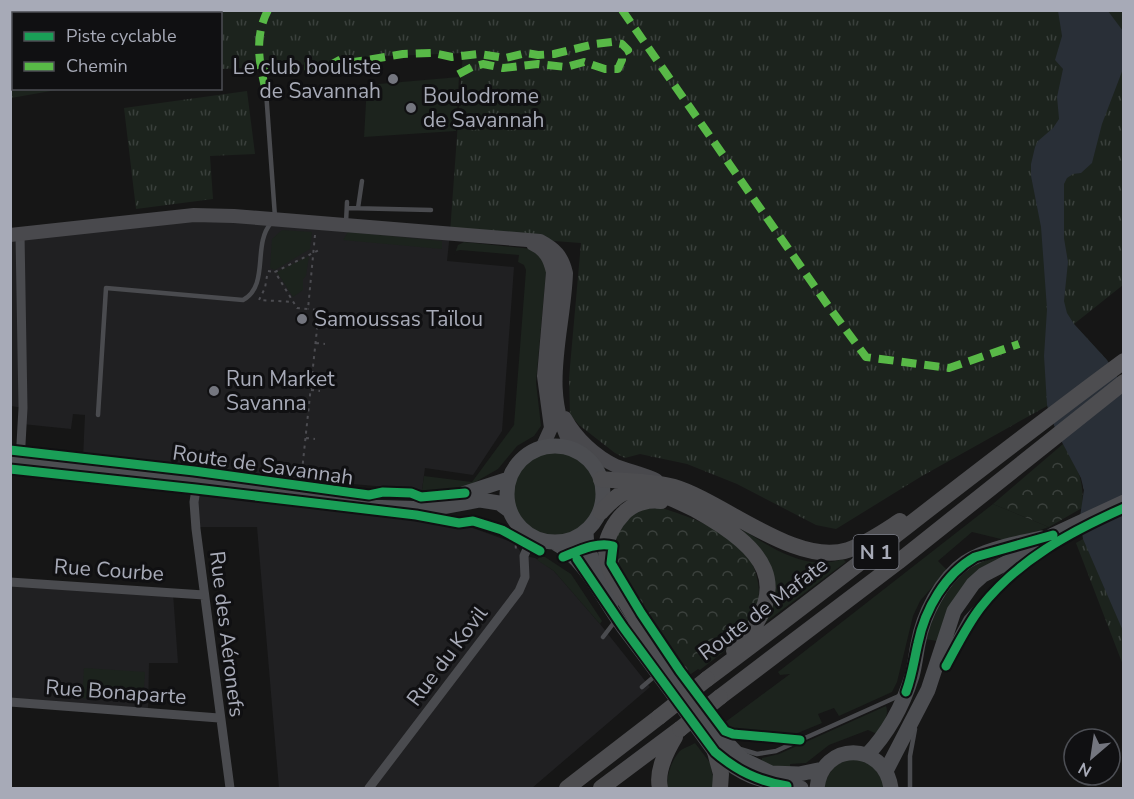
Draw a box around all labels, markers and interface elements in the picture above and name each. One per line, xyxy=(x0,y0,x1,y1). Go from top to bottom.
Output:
legend xyxy=(12,12,222,90)
text: Piste cyclable xyxy=(66,24,177,48)
place label: Le club bouliste de Savannah xyxy=(233,53,381,105)
text: Chemin xyxy=(66,54,128,78)
marker: Le club bouliste de Savannah xyxy=(386,72,400,86)
place label: Boulodrome de Savannah xyxy=(423,82,544,134)
marker: Boulodrome de Savannah xyxy=(404,101,418,115)
place label: Samoussas Taïlou xyxy=(314,305,483,333)
marker: Samoussas Taïlou xyxy=(295,312,309,326)
place label: Run Market Savanna xyxy=(226,365,335,417)
marker: Run Market Savanna xyxy=(207,384,221,398)
street label: Route de Savannah xyxy=(171,438,355,492)
road number: N 1 xyxy=(854,535,898,569)
street label: Rue des Aéronefs xyxy=(203,550,251,718)
street label: Route de Mafate xyxy=(693,551,833,667)
street label: Rue Courbe xyxy=(53,552,165,588)
street label: Rue du Kovil xyxy=(400,600,494,712)
street label: Rue Bonaparte xyxy=(45,673,187,711)
north arrow xyxy=(1062,727,1122,787)
text: N xyxy=(1075,757,1096,782)

